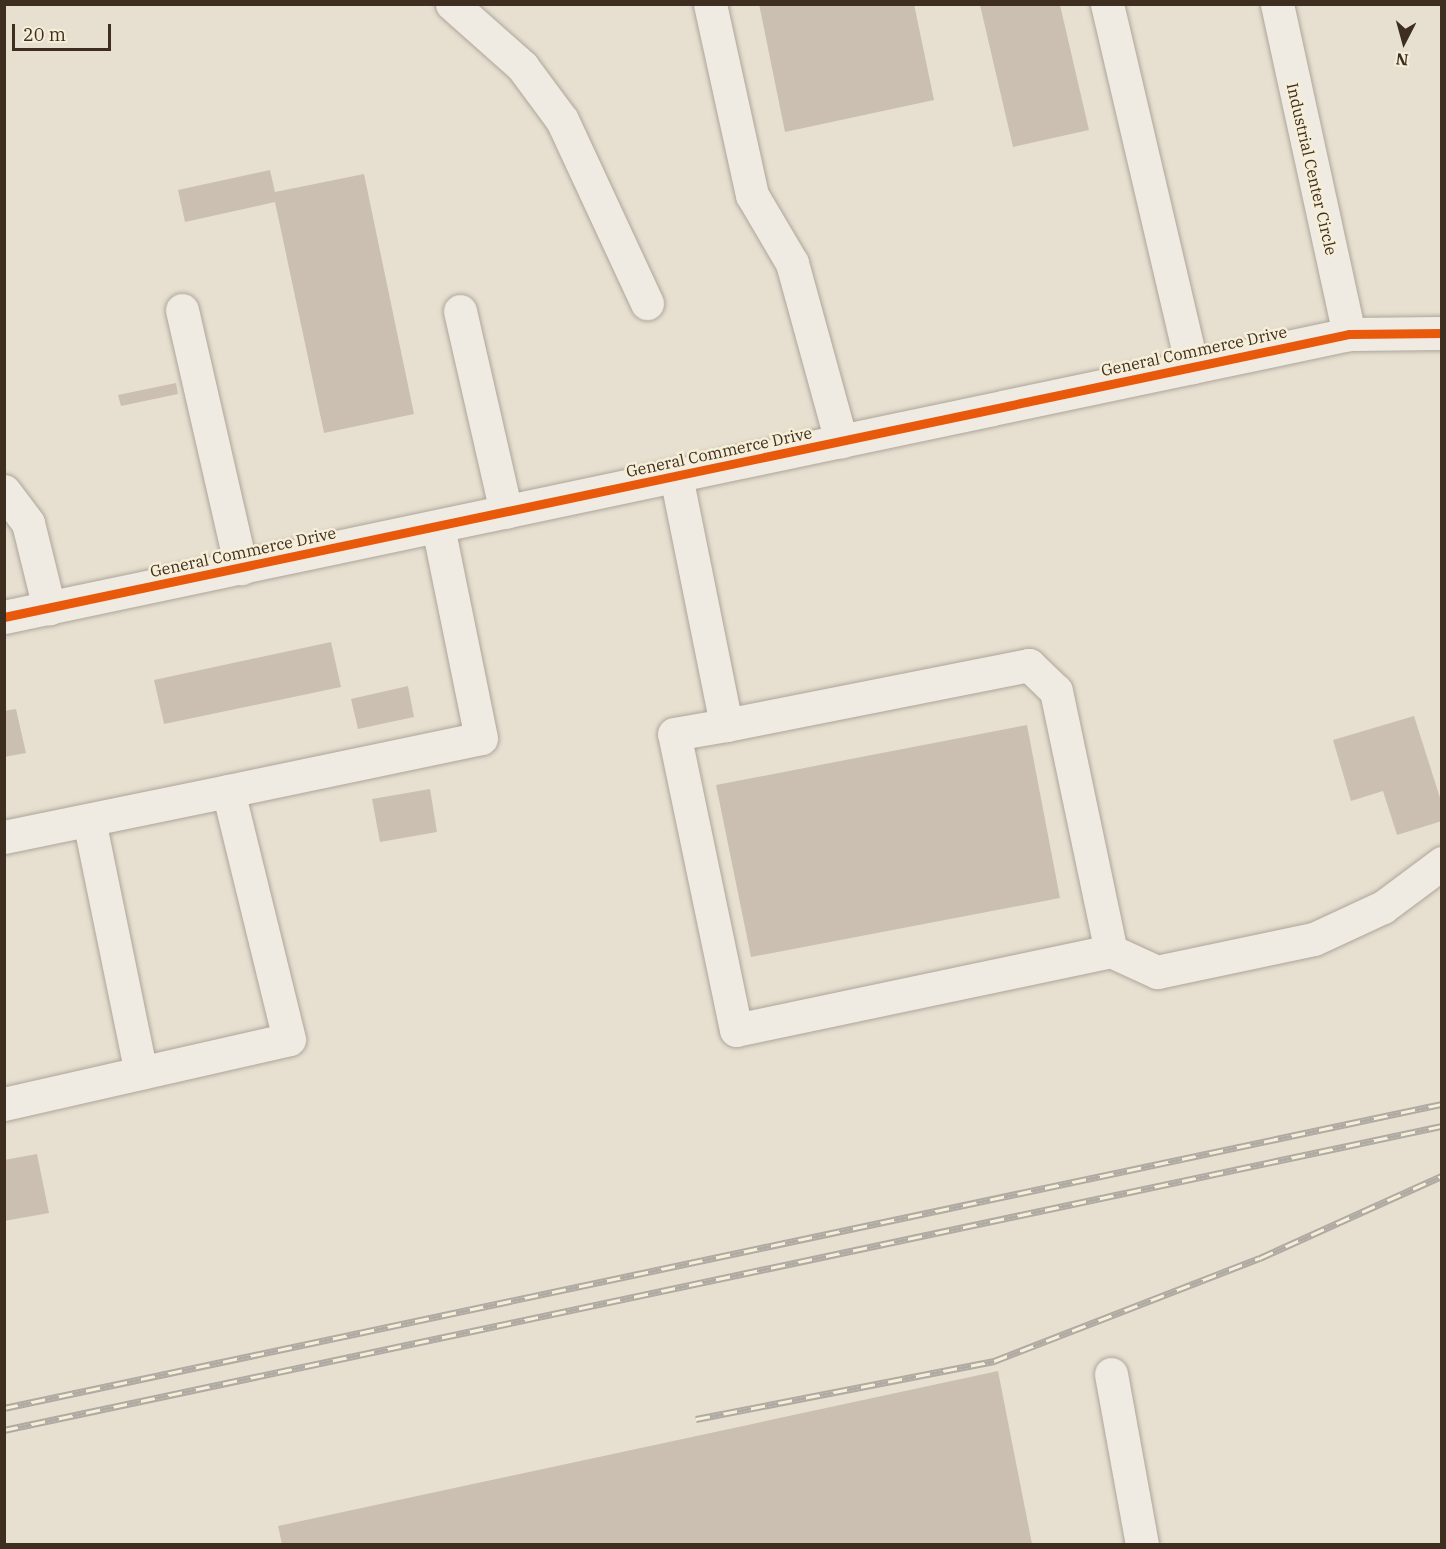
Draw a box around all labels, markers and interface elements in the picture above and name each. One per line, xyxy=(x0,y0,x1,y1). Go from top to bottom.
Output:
scale bar xyxy=(15,12,114,50)
north arrow xyxy=(1374,12,1434,72)
text: 20 m xyxy=(23,23,66,46)
text: N xyxy=(1395,49,1409,71)
street label: Industrial Center Circle xyxy=(1283,81,1341,257)
street label: General Commerce Drive xyxy=(1099,322,1289,380)
street label: General Commerce Drive xyxy=(624,423,814,481)
street label: General Commerce Drive xyxy=(148,523,338,581)

